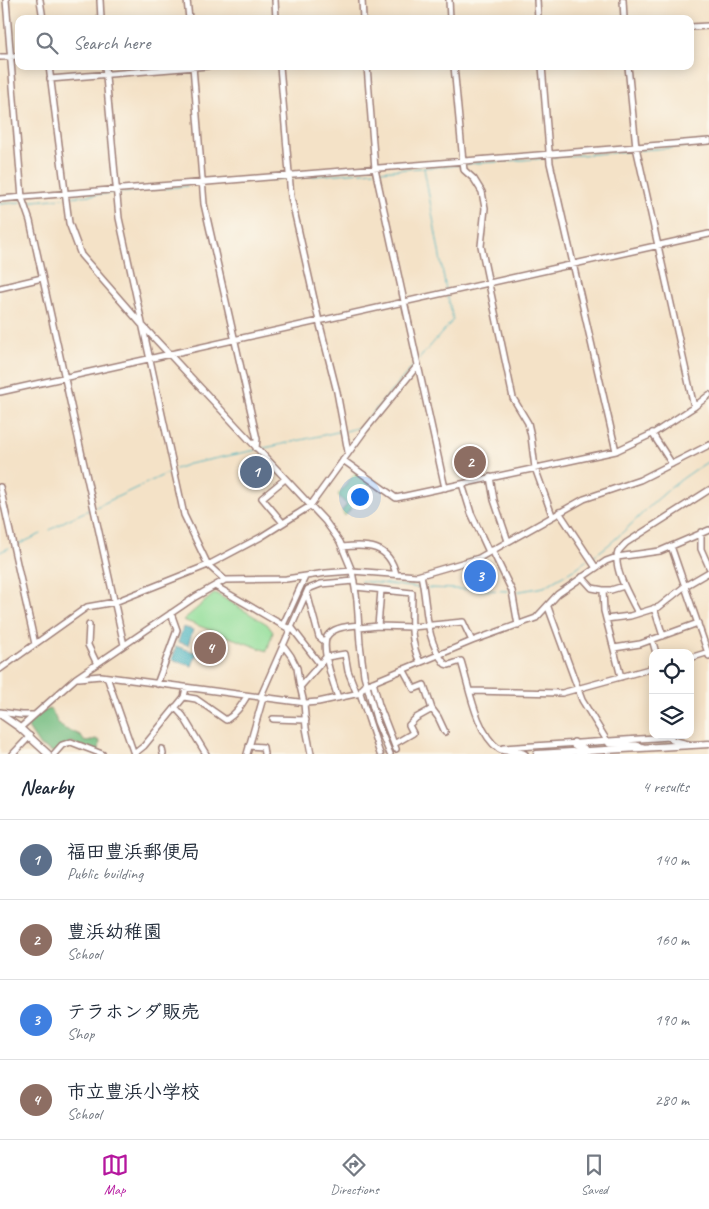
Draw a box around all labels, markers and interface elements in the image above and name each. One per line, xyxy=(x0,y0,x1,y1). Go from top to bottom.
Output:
search box xyxy=(15,15,694,70)
icon: search xyxy=(33,29,61,57)
text: Search here xyxy=(73,31,150,55)
pin: 2 xyxy=(454,443,486,481)
pin: 1 xyxy=(240,453,272,491)
your location xyxy=(347,484,373,510)
pin: 3 xyxy=(464,557,496,595)
pin: 4 xyxy=(194,629,226,667)
map controls xyxy=(649,649,694,739)
button: locate xyxy=(649,649,694,694)
button: layers xyxy=(649,694,694,739)
text: Nearby xyxy=(20,774,73,800)
text: 4 results xyxy=(642,777,689,797)
text: 福田豊浜郵便局 xyxy=(67,840,200,864)
text: 1 xyxy=(32,850,40,870)
text: 140 m xyxy=(655,850,689,870)
text: Public building xyxy=(67,864,143,884)
text: 豊浜幼稚園 xyxy=(67,920,162,944)
text: 2 xyxy=(32,930,40,950)
text: 160 m xyxy=(655,930,689,950)
text: School xyxy=(67,944,101,964)
text: テラホンダ販売 xyxy=(67,1000,200,1024)
text: 3 xyxy=(32,1010,40,1030)
text: 190 m xyxy=(655,1010,689,1030)
text: Shop xyxy=(67,1024,94,1044)
text: 市立豊浜小学校 xyxy=(67,1080,200,1104)
text: 4 xyxy=(32,1090,40,1110)
text: 280 m xyxy=(655,1090,689,1110)
text: School xyxy=(67,1104,101,1124)
tab: Map xyxy=(101,1151,129,1198)
tab: Directions xyxy=(330,1151,379,1198)
tab: Saved xyxy=(580,1151,608,1198)

